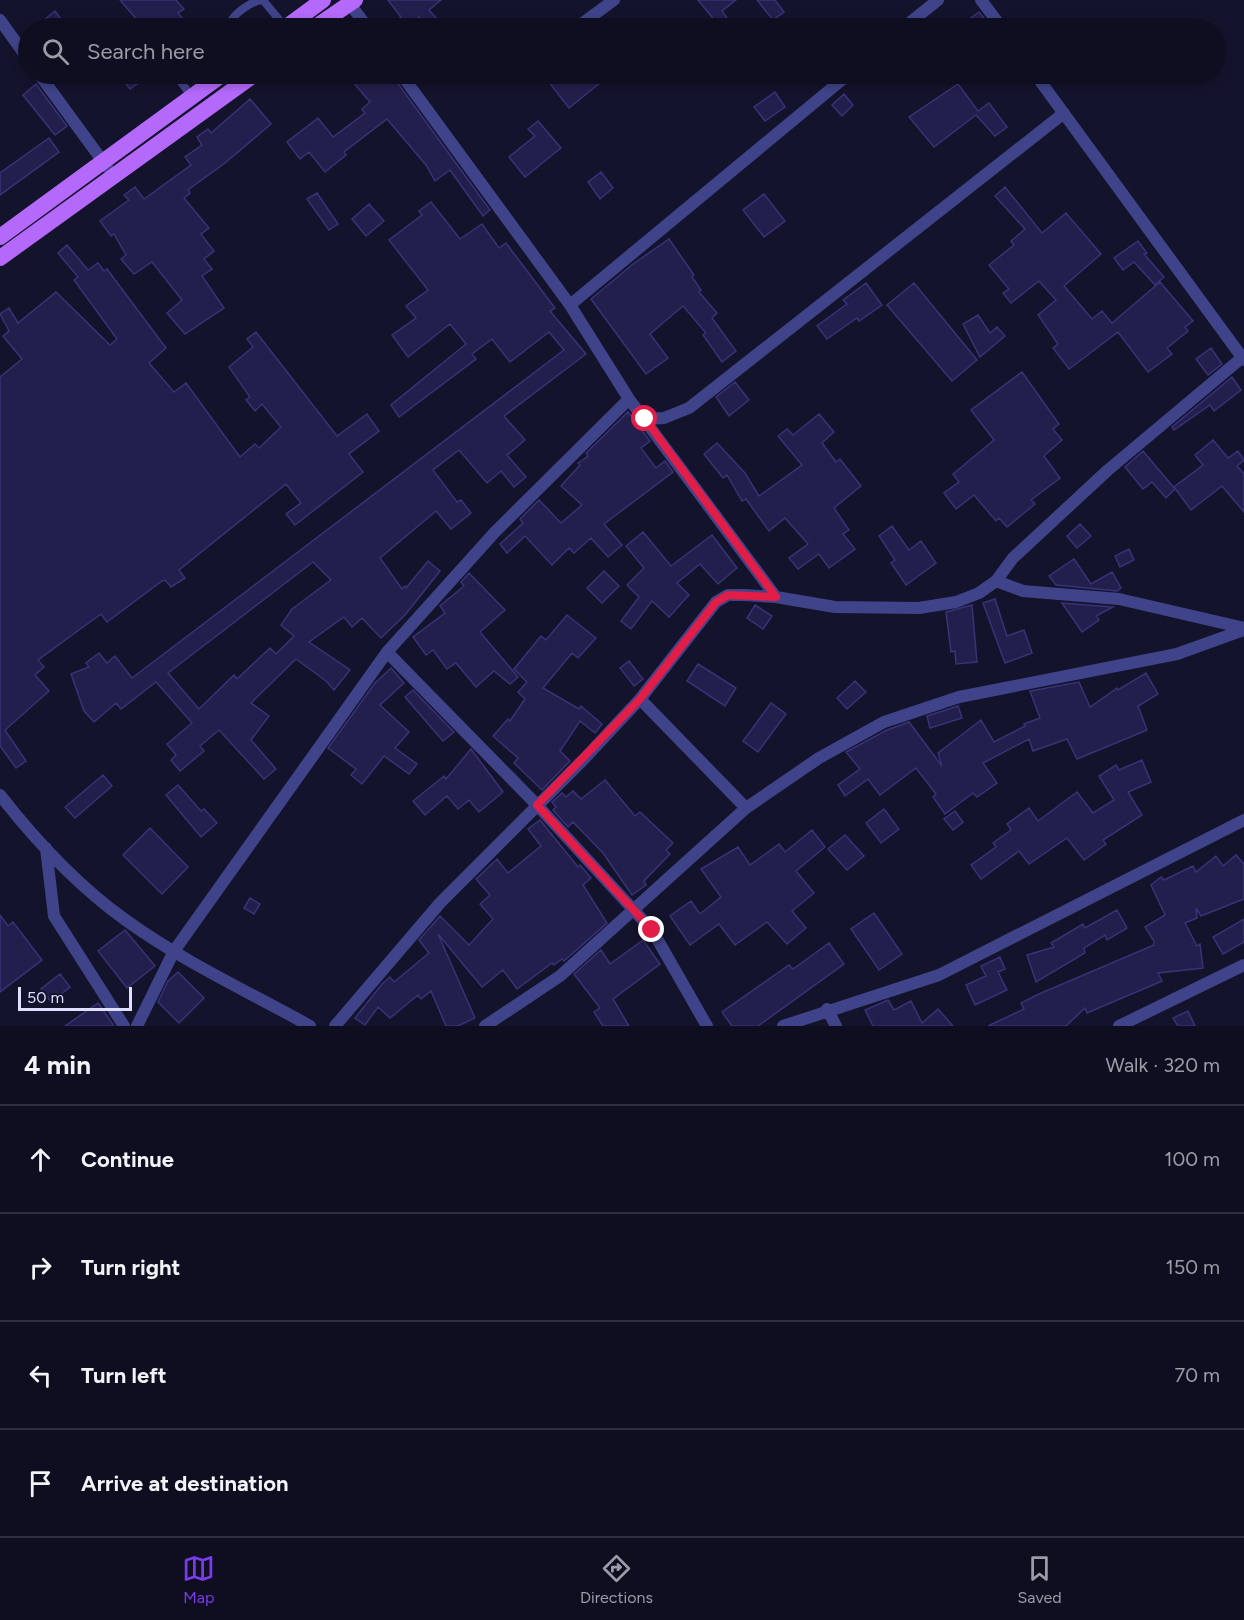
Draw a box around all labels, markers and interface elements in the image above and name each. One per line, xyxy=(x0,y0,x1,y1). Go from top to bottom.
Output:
search box xyxy=(18,18,1226,84)
icon: search xyxy=(39,35,72,68)
text: Search here xyxy=(87,38,205,65)
route start xyxy=(631,405,657,431)
route end xyxy=(638,916,664,942)
scale bar xyxy=(18,984,132,1012)
text: 50 m xyxy=(27,988,64,1007)
text: 4 min xyxy=(24,1049,91,1081)
text: Walk · 320 m xyxy=(1106,1053,1220,1077)
icon: ahead xyxy=(24,1143,57,1176)
text: Continue xyxy=(81,1146,174,1173)
text: 100 m xyxy=(1164,1147,1220,1171)
icon: right xyxy=(24,1251,57,1284)
text: Turn right xyxy=(81,1254,180,1281)
text: 150 m xyxy=(1165,1255,1220,1279)
icon: left xyxy=(24,1359,57,1392)
text: Turn left xyxy=(81,1362,167,1389)
text: 70 m xyxy=(1174,1363,1220,1387)
icon: arrive xyxy=(24,1467,57,1500)
text: Arrive at destination xyxy=(81,1470,289,1497)
tab: Map xyxy=(182,1552,215,1607)
tab: Directions xyxy=(580,1552,653,1607)
tab: Saved xyxy=(1018,1552,1062,1607)

